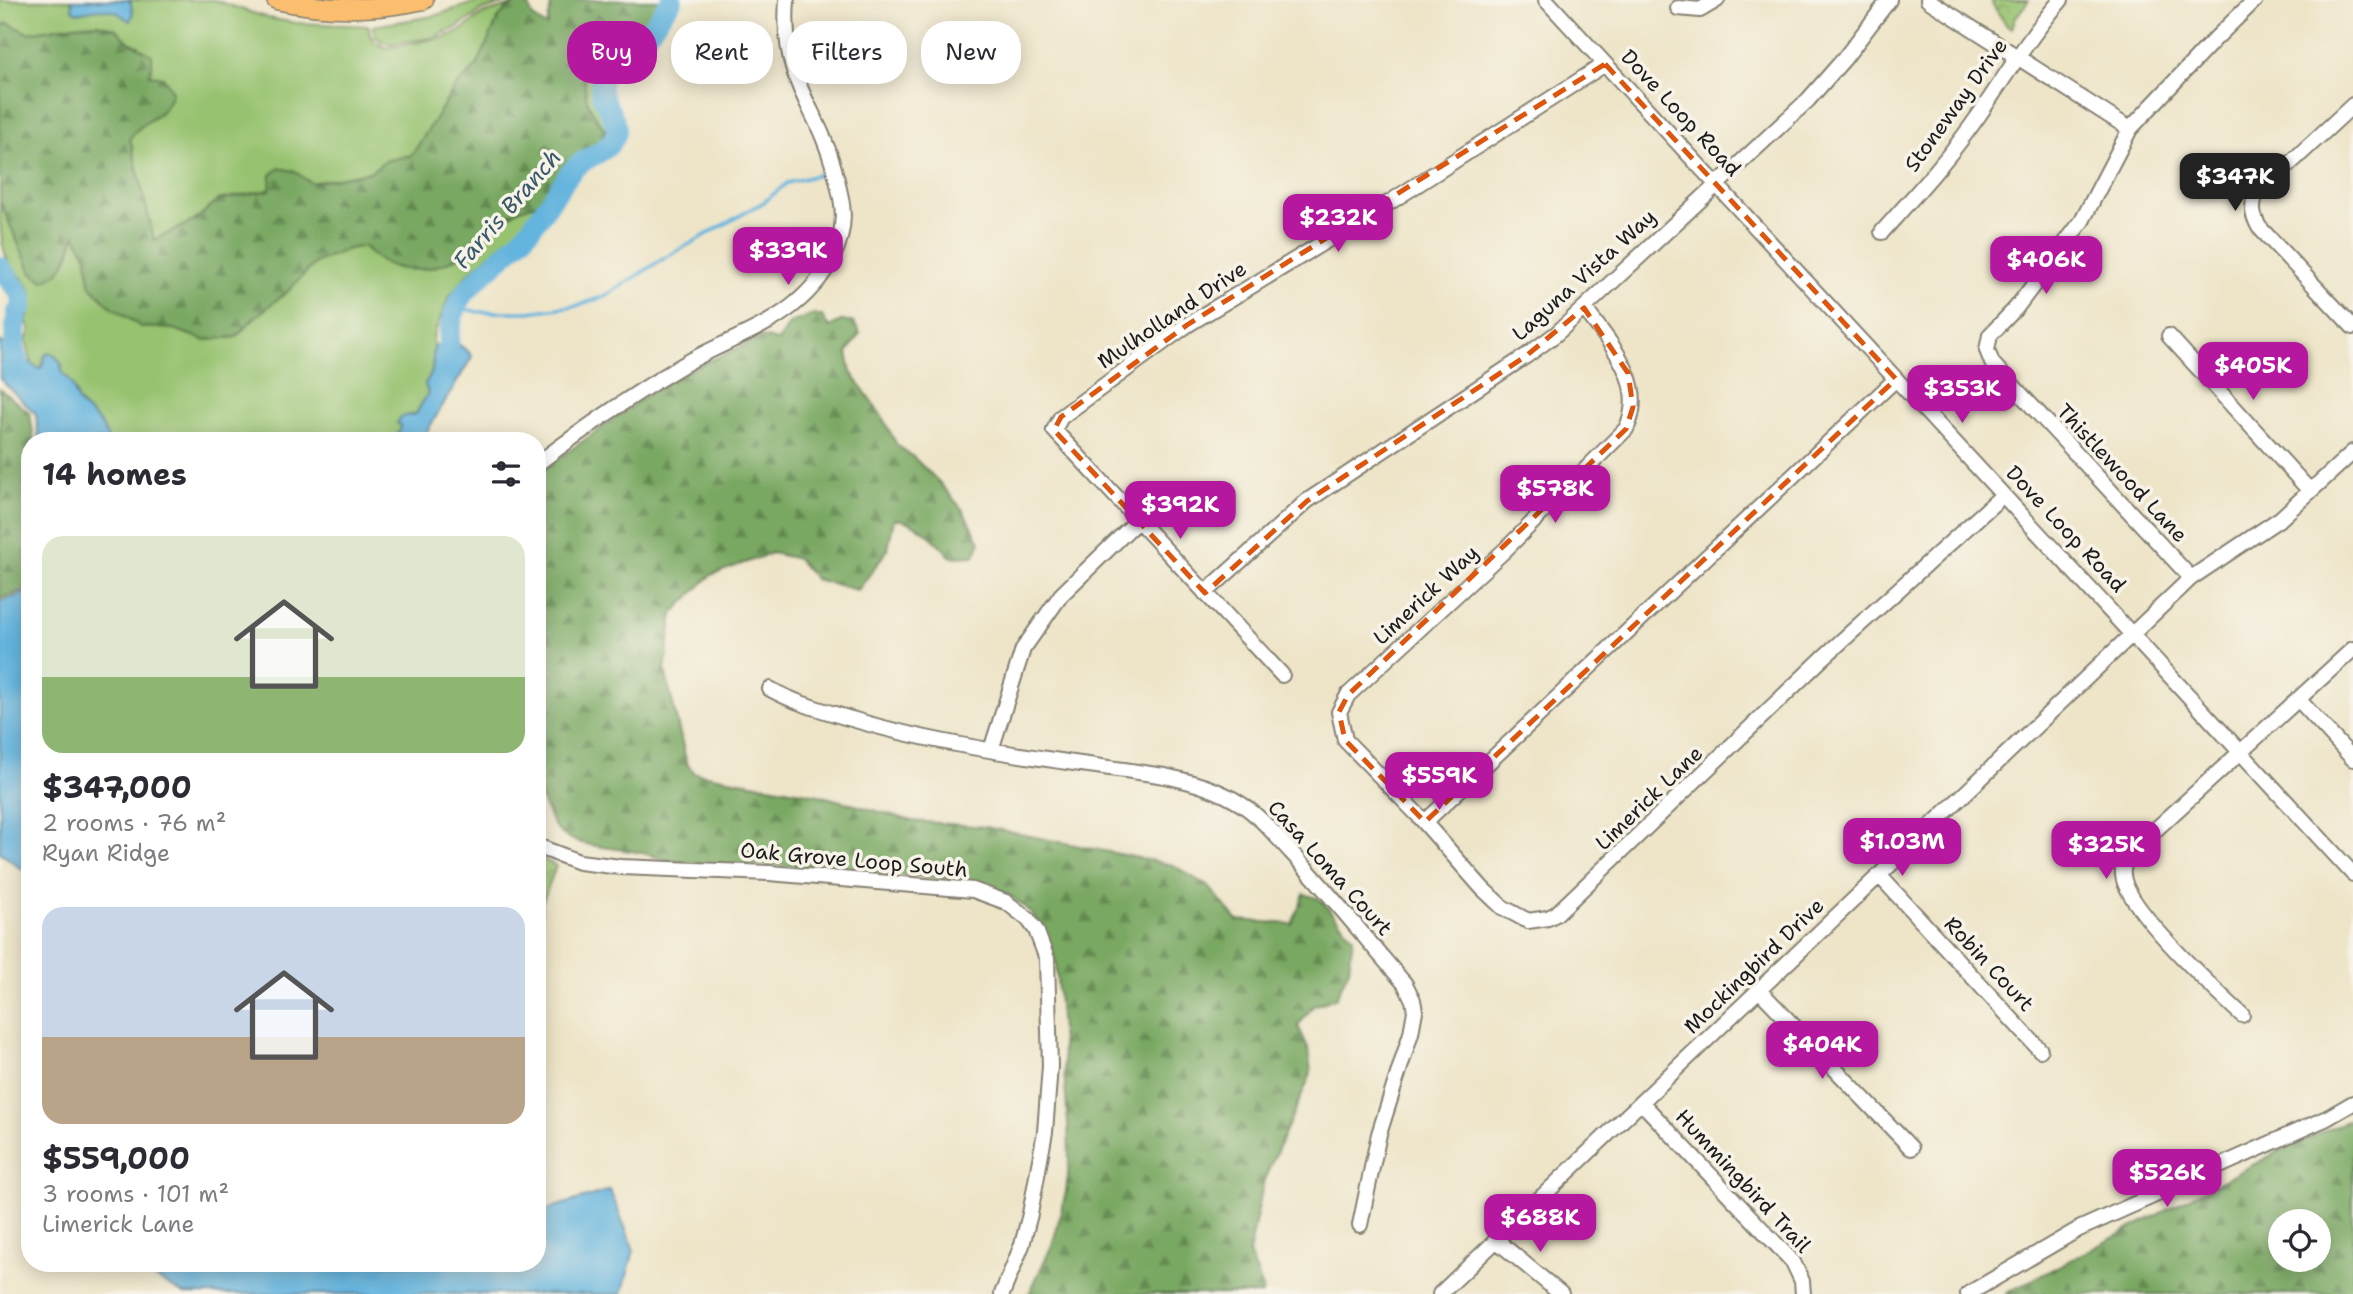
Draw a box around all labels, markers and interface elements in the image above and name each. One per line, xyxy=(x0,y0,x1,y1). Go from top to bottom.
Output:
chip: Buy xyxy=(567,21,657,84)
chip: Rent xyxy=(671,21,773,84)
chip: Filters xyxy=(787,21,907,84)
chip: New xyxy=(921,21,1021,84)
street label: Stoneway Drive xyxy=(1898,33,2014,177)
street label: Dove Loop Road xyxy=(1615,43,1747,183)
water label: Farris Branch xyxy=(447,143,567,275)
pin: $347K xyxy=(2186,154,2284,213)
text: $347K xyxy=(2196,161,2274,191)
pin: $232K xyxy=(1289,194,1387,254)
text: $232K xyxy=(1299,202,1377,232)
street label: Laguna Vista Way xyxy=(1506,203,1662,347)
pin: $339K xyxy=(739,228,837,287)
text: $339K xyxy=(749,235,827,265)
pin: $406K xyxy=(1997,236,2095,296)
text: $406K xyxy=(2006,244,2086,274)
street label: Mulholland Drive xyxy=(1092,255,1252,375)
pin: $405K xyxy=(2204,342,2302,402)
text: $405K xyxy=(2214,350,2292,380)
pin: $353K xyxy=(1913,366,2011,425)
text: $353K xyxy=(1923,373,2001,403)
street label: Thistlewood Lane xyxy=(2050,398,2194,548)
text: 14 homes xyxy=(42,454,187,495)
icon: filters xyxy=(487,455,525,493)
street label: Dove Loop Road xyxy=(2000,459,2132,599)
pin: $578K xyxy=(1506,466,1604,525)
text: $578K xyxy=(1516,473,1594,503)
pin: $392K xyxy=(1131,482,1229,541)
text: $392K xyxy=(1141,489,1219,519)
street label: Limerick Way xyxy=(1367,539,1485,651)
icon: home xyxy=(221,581,347,707)
street label: Limerick Lane xyxy=(1589,740,1709,856)
pin: $559K xyxy=(1390,752,1488,812)
text: $559K xyxy=(1401,760,1477,790)
text: $347,000 xyxy=(42,767,192,808)
street label: Casa Loma Court xyxy=(1262,794,1398,942)
text: 2 rooms · 76 m² xyxy=(42,808,226,838)
pin: $1.03M xyxy=(1845,818,1959,878)
pin: $325K xyxy=(2057,822,2155,881)
text: $1.03M xyxy=(1859,826,1945,856)
text: $325K xyxy=(2068,829,2145,859)
street label: Oak Grove Loop South xyxy=(739,836,969,884)
text: Ryan Ridge xyxy=(42,838,170,868)
street label: Mockingbird Drive xyxy=(1678,892,1830,1040)
street label: Robin Court xyxy=(1938,911,2040,1017)
icon: home xyxy=(221,952,347,1078)
pin: $404K xyxy=(1773,1021,1871,1081)
text: $404K xyxy=(1782,1029,1862,1059)
street label: Hummingbird Trail xyxy=(1669,1103,1817,1259)
text: $559,000 xyxy=(42,1138,190,1179)
pin: $526K xyxy=(2118,1150,2216,1209)
text: $526K xyxy=(2128,1157,2206,1187)
text: 3 rooms · 101 m² xyxy=(42,1179,229,1209)
pin: $688K xyxy=(1491,1194,1589,1254)
text: $688K xyxy=(1500,1202,1580,1232)
text: Limerick Lane xyxy=(42,1209,195,1239)
map controls xyxy=(2268,1209,2331,1272)
button: locate xyxy=(2268,1209,2331,1272)

